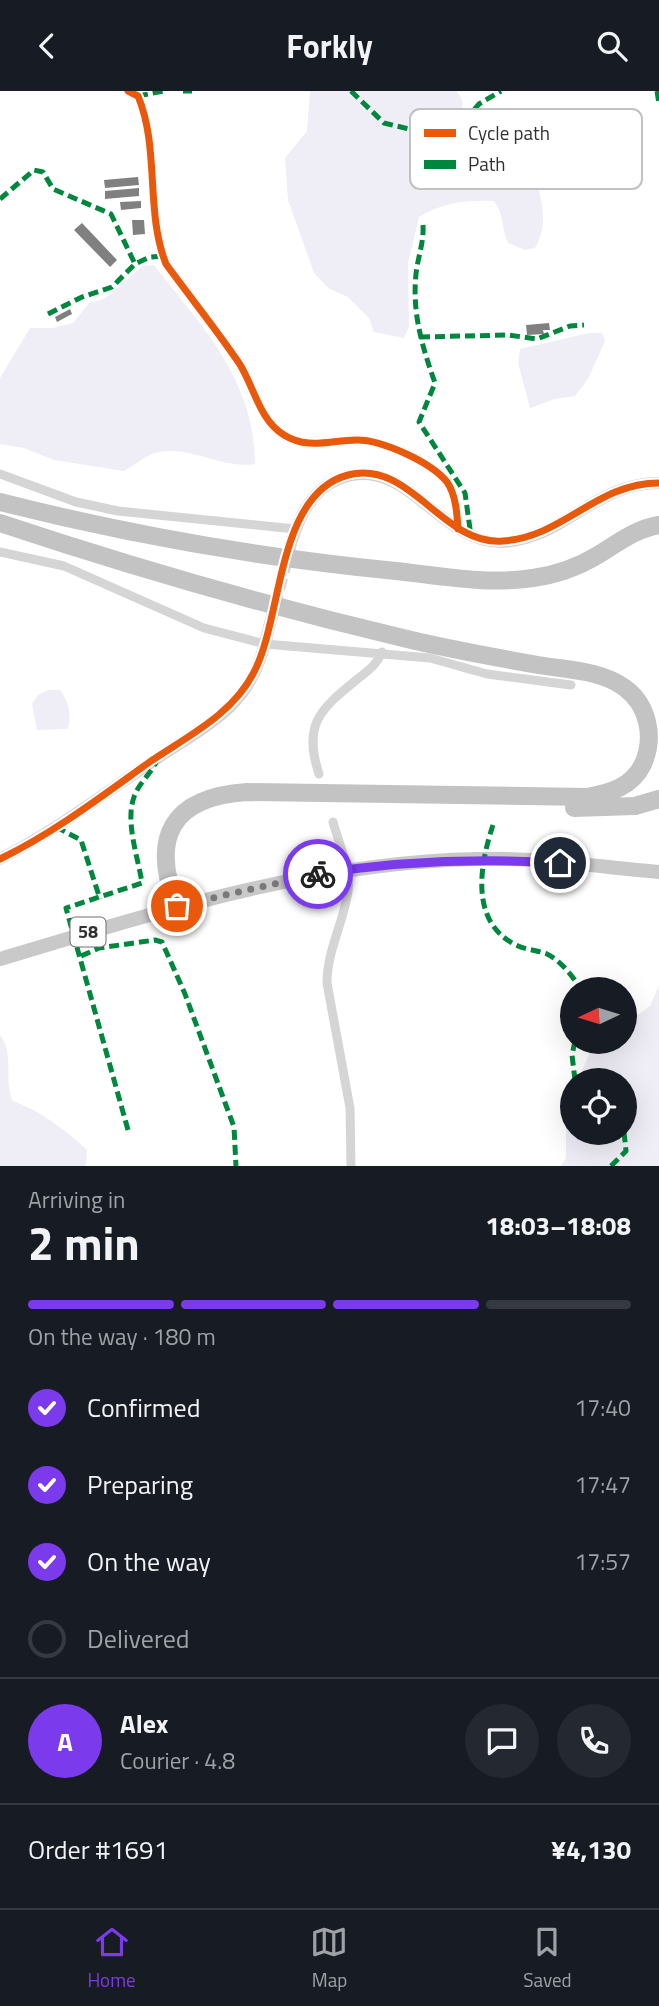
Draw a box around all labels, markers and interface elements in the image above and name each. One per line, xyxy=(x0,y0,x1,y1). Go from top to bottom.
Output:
text: Forkly xyxy=(286,22,373,70)
icon: back xyxy=(28,27,66,65)
icon: search xyxy=(593,27,631,65)
legend xyxy=(410,109,642,189)
text: Cycle path xyxy=(468,118,550,147)
text: Path xyxy=(468,149,506,178)
pin xyxy=(530,833,590,893)
courier xyxy=(283,839,353,909)
icon: home xyxy=(541,844,579,882)
icon: bike xyxy=(299,855,337,893)
pin xyxy=(147,876,207,936)
icon: bag xyxy=(158,887,196,925)
road number: 58 xyxy=(70,917,106,947)
north arrow xyxy=(560,977,637,1053)
map controls xyxy=(560,977,637,1145)
button: locate xyxy=(560,1068,637,1145)
text: Arriving in xyxy=(28,1182,125,1217)
text: 18:03–18:08 xyxy=(485,1206,631,1245)
text: 2 min xyxy=(28,1208,140,1278)
text: On the way · 180 m xyxy=(28,1319,216,1354)
text: Confirmed xyxy=(87,1388,201,1427)
icon: check xyxy=(28,1389,66,1427)
text: 17:40 xyxy=(574,1390,631,1425)
text: Preparing xyxy=(87,1465,193,1504)
icon: check xyxy=(28,1466,66,1504)
text: 17:47 xyxy=(574,1467,631,1502)
text: On the way xyxy=(87,1542,211,1581)
icon: check xyxy=(28,1543,66,1581)
text: 17:57 xyxy=(574,1544,631,1579)
text: Delivered xyxy=(87,1619,190,1658)
text: Alex xyxy=(120,1704,168,1743)
button: chat xyxy=(465,1704,539,1778)
button: phone xyxy=(557,1704,631,1778)
text: A xyxy=(57,1722,73,1761)
text: Courier · 4.8 xyxy=(120,1743,235,1778)
text: Order #1691 xyxy=(28,1830,168,1869)
text: ¥4,130 xyxy=(551,1830,631,1869)
tab: Home xyxy=(87,1923,136,1994)
tab: Map xyxy=(310,1923,348,1994)
tab: Saved xyxy=(523,1923,572,1994)

